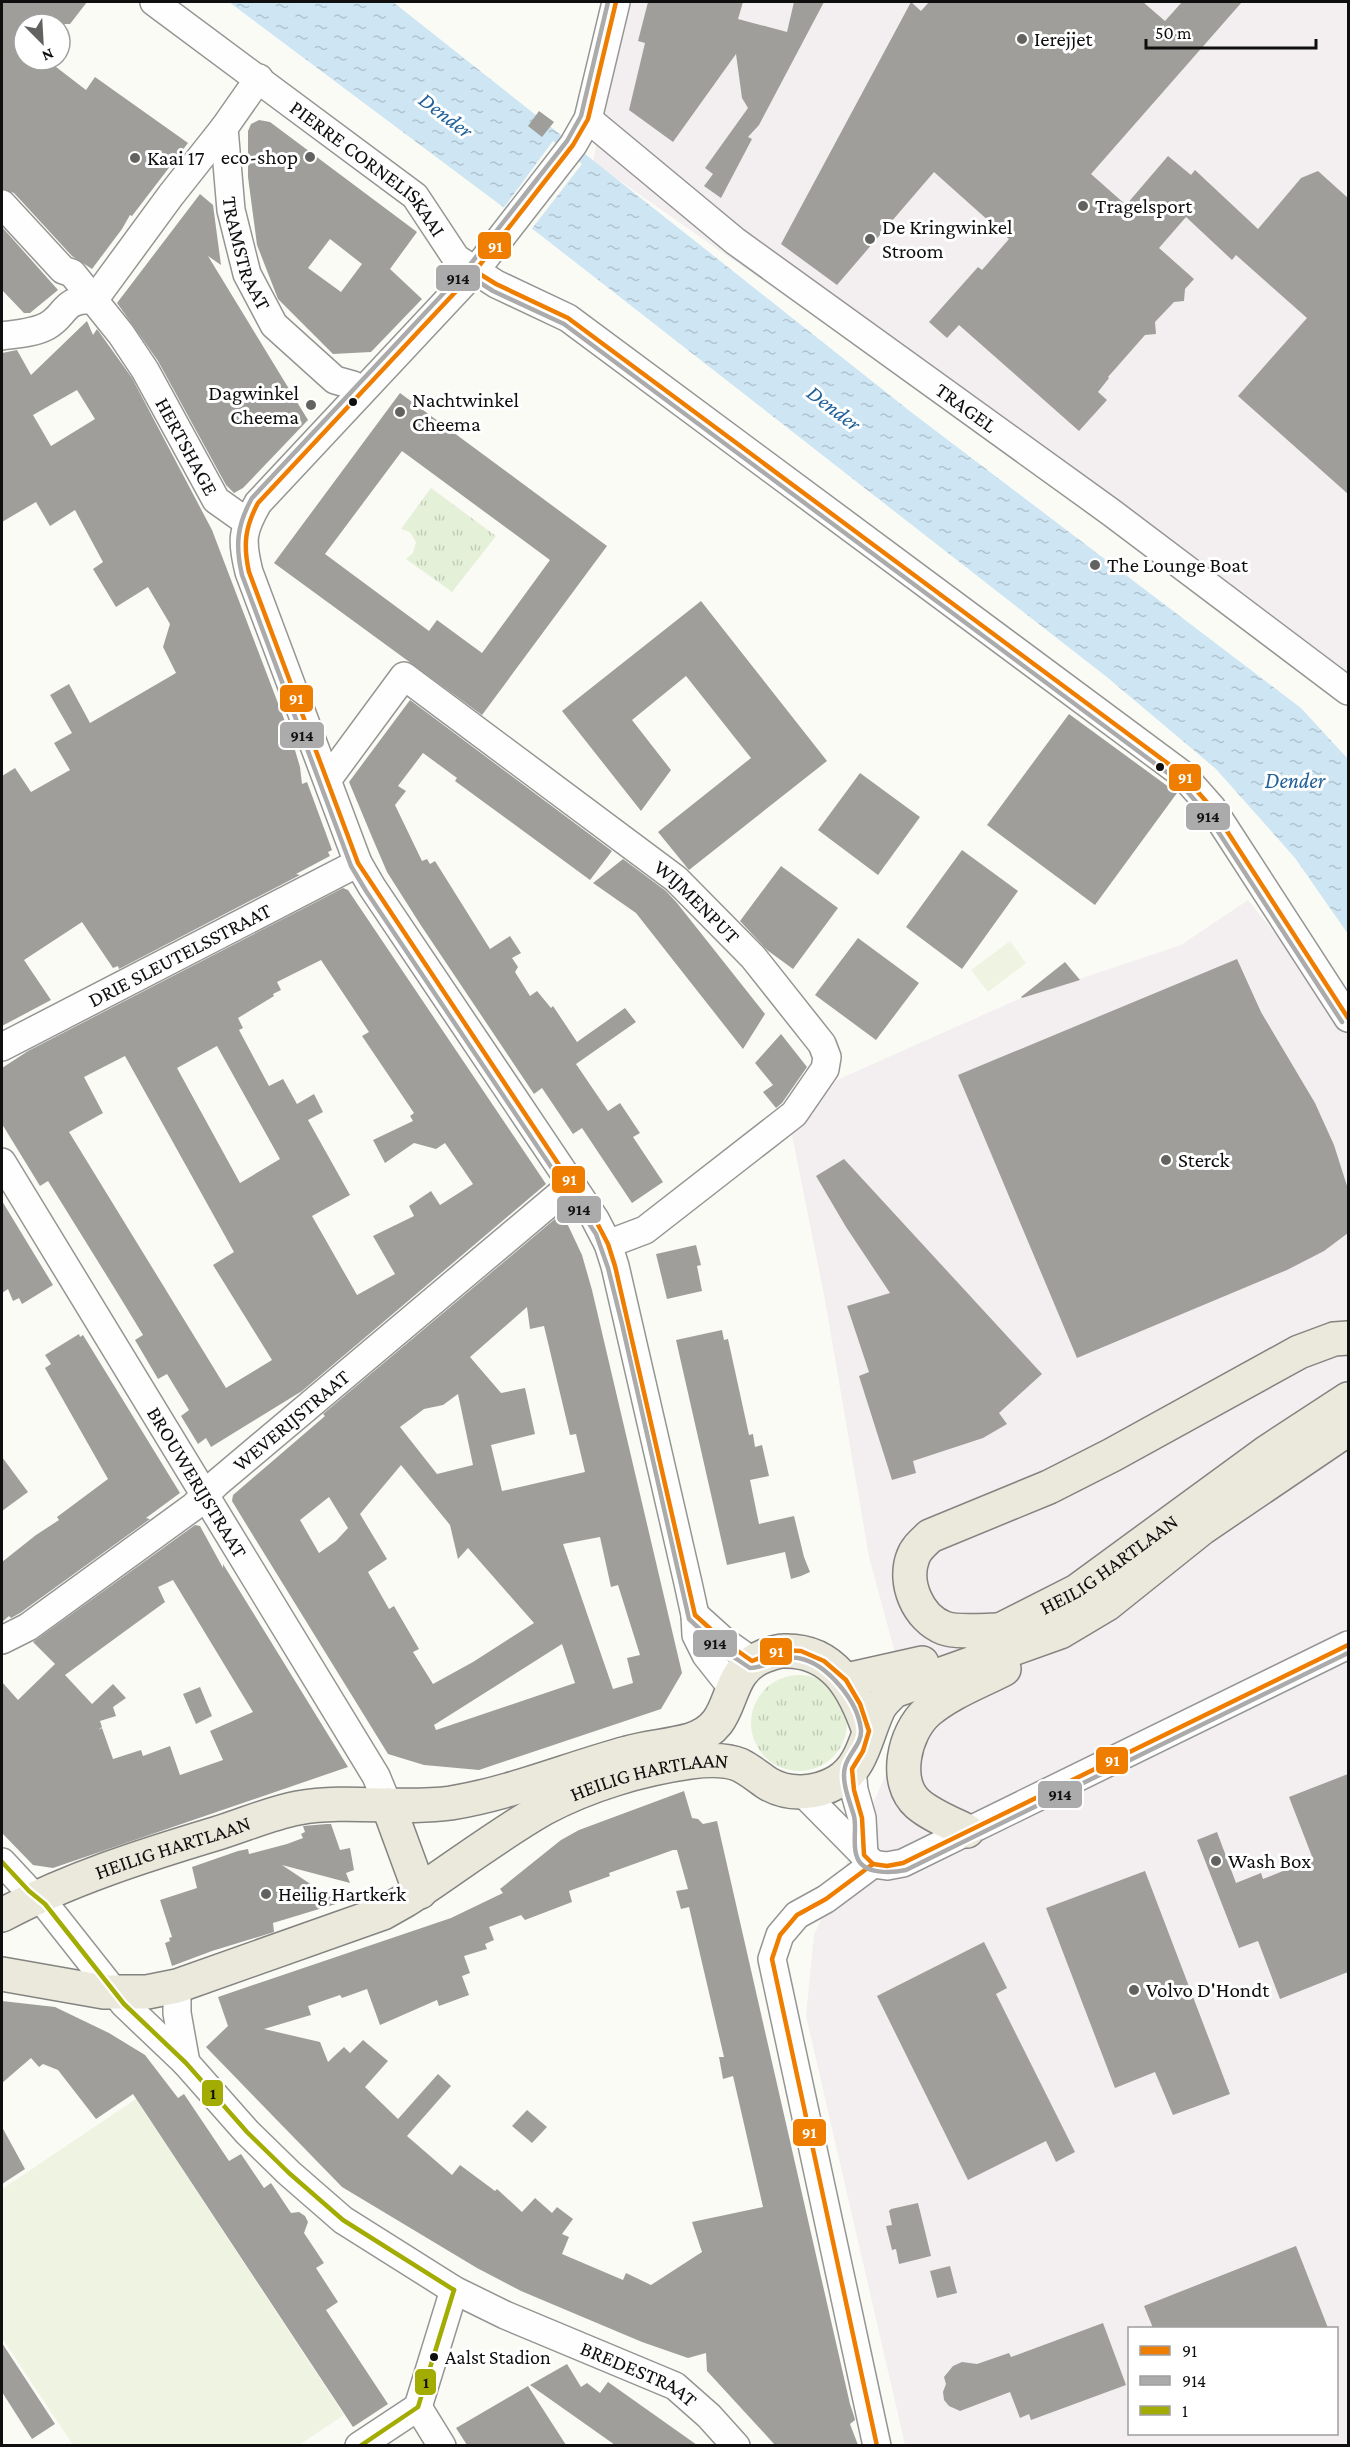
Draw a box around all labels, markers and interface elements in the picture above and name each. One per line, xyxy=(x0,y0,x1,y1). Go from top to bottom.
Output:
north arrow xyxy=(12,12,72,72)
scale bar xyxy=(1146,12,1316,50)
text: 50 m xyxy=(1155,23,1192,43)
place label: Ierejjet xyxy=(1034,27,1093,51)
marker: Ierejjet xyxy=(1015,32,1029,46)
text: N xyxy=(39,45,56,65)
water label: Dender xyxy=(414,87,479,144)
street label: PIERRE CORNELISKAAI xyxy=(285,95,450,241)
place label: eco-shop xyxy=(221,145,298,169)
place label: Kaai 17 xyxy=(147,146,205,170)
marker: eco-shop xyxy=(303,150,317,164)
marker: Kaai 17 xyxy=(128,151,142,165)
place label: Tragelsport xyxy=(1095,194,1193,218)
street label: TRAMSTRAAT xyxy=(218,195,276,315)
marker: Tragelsport xyxy=(1076,199,1090,213)
place label: De Kringwinkel Stroom xyxy=(882,215,1013,263)
line badge: 91 xyxy=(477,231,512,260)
marker: De Kringwinkel Stroom xyxy=(863,232,877,246)
text: 91 xyxy=(488,238,502,255)
line badge: 914 xyxy=(435,264,481,292)
text: 914 xyxy=(446,270,470,287)
street label: TRAGEL xyxy=(931,378,1002,438)
water label: Dender xyxy=(802,380,867,437)
place label: Dagwinkel Cheema xyxy=(208,381,299,429)
place label: Nachtwinkel Cheema xyxy=(412,388,519,436)
street label: HERTSHAGE xyxy=(150,393,223,500)
unlabelled marker xyxy=(347,396,359,408)
marker: Dagwinkel Cheema xyxy=(304,398,318,412)
marker: Nachtwinkel Cheema xyxy=(393,405,407,419)
place label: The Lounge Boat xyxy=(1107,553,1249,577)
marker: The Lounge Boat xyxy=(1088,558,1102,572)
line badge: 91 xyxy=(279,684,314,713)
text: 91 xyxy=(289,690,303,707)
line badge: 914 xyxy=(279,721,325,749)
text: 914 xyxy=(290,727,314,744)
unlabelled marker xyxy=(1154,761,1166,773)
line badge: 91 xyxy=(1168,763,1202,792)
water label: Dender xyxy=(1265,768,1327,793)
text: 91 xyxy=(1178,769,1192,786)
line badge: 914 xyxy=(1185,802,1231,831)
text: 914 xyxy=(1196,808,1220,825)
street label: WIJMENPUT xyxy=(649,855,745,949)
street label: DRIE SLEUTELSSTRAAT xyxy=(84,898,276,1012)
place label: Sterck xyxy=(1178,1148,1230,1172)
marker: Sterck xyxy=(1159,1153,1173,1167)
line badge: 91 xyxy=(551,1165,586,1194)
text: 91 xyxy=(562,1171,576,1188)
line badge: 914 xyxy=(556,1195,602,1224)
text: 914 xyxy=(567,1201,591,1218)
street label: WEVERIJSTRAAT xyxy=(228,1364,355,1476)
street label: BROUWERIJSTRAAT xyxy=(142,1402,252,1563)
street label: HEILIG HARTLAAN xyxy=(1036,1509,1183,1620)
line badge: 914 xyxy=(692,1629,738,1658)
text: 914 xyxy=(703,1635,727,1652)
line badge: 91 xyxy=(759,1637,793,1666)
text: 91 xyxy=(769,1643,783,1660)
line badge: 91 xyxy=(1095,1746,1129,1775)
street label: HEILIG HARTLAAN xyxy=(567,1748,729,1806)
text: 91 xyxy=(1105,1752,1119,1769)
line badge: 914 xyxy=(1037,1780,1083,1809)
text: 914 xyxy=(1048,1786,1072,1803)
street label: HEILIG HARTLAAN xyxy=(92,1811,254,1884)
place label: Wash Box xyxy=(1228,1849,1311,1873)
marker: Wash Box xyxy=(1209,1854,1223,1868)
place label: Heilig Hartkerk xyxy=(278,1882,406,1906)
marker: Heilig Hartkerk xyxy=(259,1887,273,1901)
place label: Volvo D'Hondt xyxy=(1146,1978,1270,2002)
marker: Volvo D'Hondt xyxy=(1127,1983,1141,1997)
line badge: 1 xyxy=(201,2079,224,2107)
text: 1 xyxy=(210,2085,216,2102)
line badge: 91 xyxy=(792,2118,827,2147)
text: 91 xyxy=(802,2124,816,2141)
legend xyxy=(1128,2327,1338,2435)
street label: BREDESTRAAT xyxy=(577,2336,702,2412)
text: 91 xyxy=(1182,2341,1197,2361)
place label: Aalst Stadion xyxy=(445,2346,551,2368)
marker: Aalst Stadion xyxy=(428,2351,440,2363)
line badge: 1 xyxy=(414,2368,437,2396)
text: 914 xyxy=(1182,2371,1206,2391)
text: 1 xyxy=(423,2374,429,2391)
text: 1 xyxy=(1182,2401,1188,2421)

